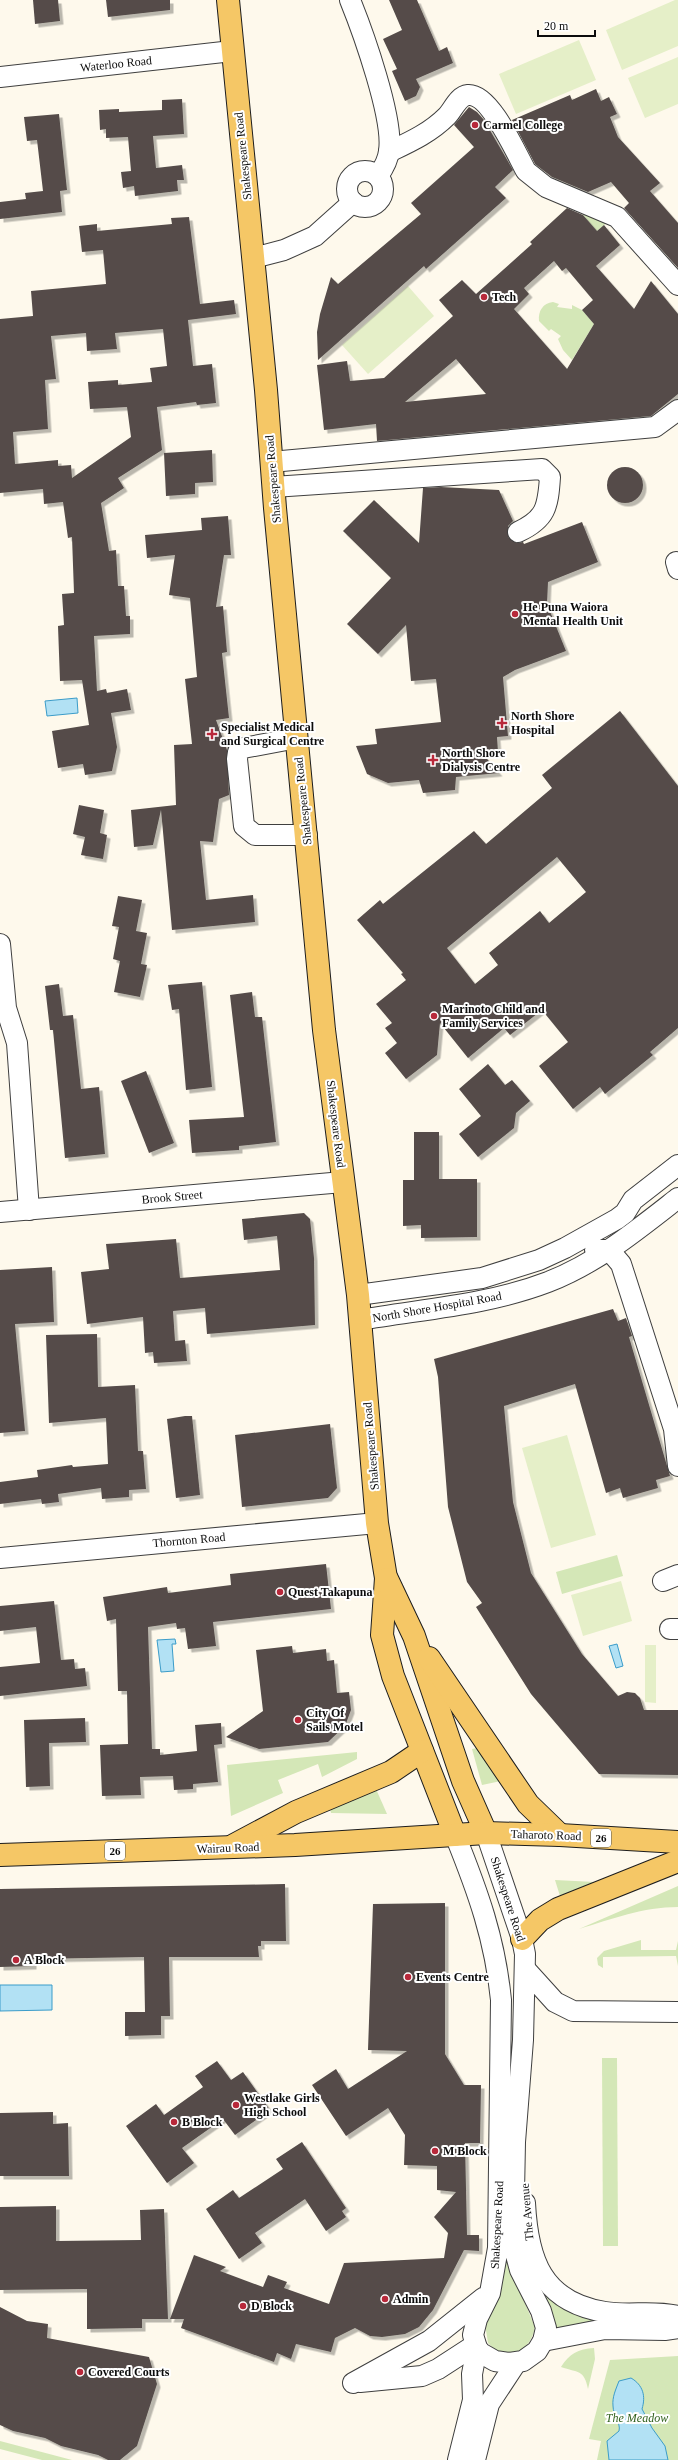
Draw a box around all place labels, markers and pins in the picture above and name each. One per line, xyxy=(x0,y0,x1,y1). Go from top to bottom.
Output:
place label: Carmel College xyxy=(483,118,563,132)
marker: Carmel College xyxy=(470,120,480,130)
place label: Tech xyxy=(492,290,517,304)
marker: Tech xyxy=(479,292,489,302)
place label: He Puna Waiora Mental Health Unit xyxy=(523,600,623,628)
marker: He Puna Waiora Mental Health Unit xyxy=(510,609,520,619)
place label: North Shore Hospital xyxy=(511,709,575,737)
marker: North Shore Hospital xyxy=(496,717,508,729)
place label: Specialist Medical and Surgical Centre xyxy=(221,720,325,748)
marker: Specialist Medical and Surgical Centre xyxy=(206,728,218,740)
place label: North Shore Dialysis Centre xyxy=(442,746,521,774)
marker: North Shore Dialysis Centre xyxy=(427,754,439,766)
place label: Marinoto Child and Family Services xyxy=(442,1002,545,1030)
marker: Marinoto Child and Family Services xyxy=(429,1011,439,1021)
place label: Quest Takapuna xyxy=(288,1585,372,1599)
marker: Quest Takapuna xyxy=(275,1587,285,1597)
place label: City Of Sails Motel xyxy=(306,1706,364,1734)
marker: City Of Sails Motel xyxy=(293,1715,303,1725)
place label: A Block xyxy=(24,1953,65,1967)
marker: A Block xyxy=(11,1955,21,1965)
place label: Events Centre xyxy=(416,1970,489,1984)
marker: Events Centre xyxy=(403,1972,413,1982)
place label: Westlake Girls High School xyxy=(244,2091,320,2119)
marker: Westlake Girls High School xyxy=(231,2100,241,2110)
place label: B Block xyxy=(182,2115,223,2129)
marker: B Block xyxy=(169,2117,179,2127)
place label: M Block xyxy=(443,2144,487,2158)
marker: M Block xyxy=(430,2146,440,2156)
place label: Admin xyxy=(393,2292,429,2306)
marker: Admin xyxy=(380,2294,390,2304)
place label: D Block xyxy=(251,2299,292,2313)
marker: D Block xyxy=(238,2301,248,2311)
place label: Covered Courts xyxy=(88,2365,170,2379)
marker: Covered Courts xyxy=(75,2367,85,2377)

